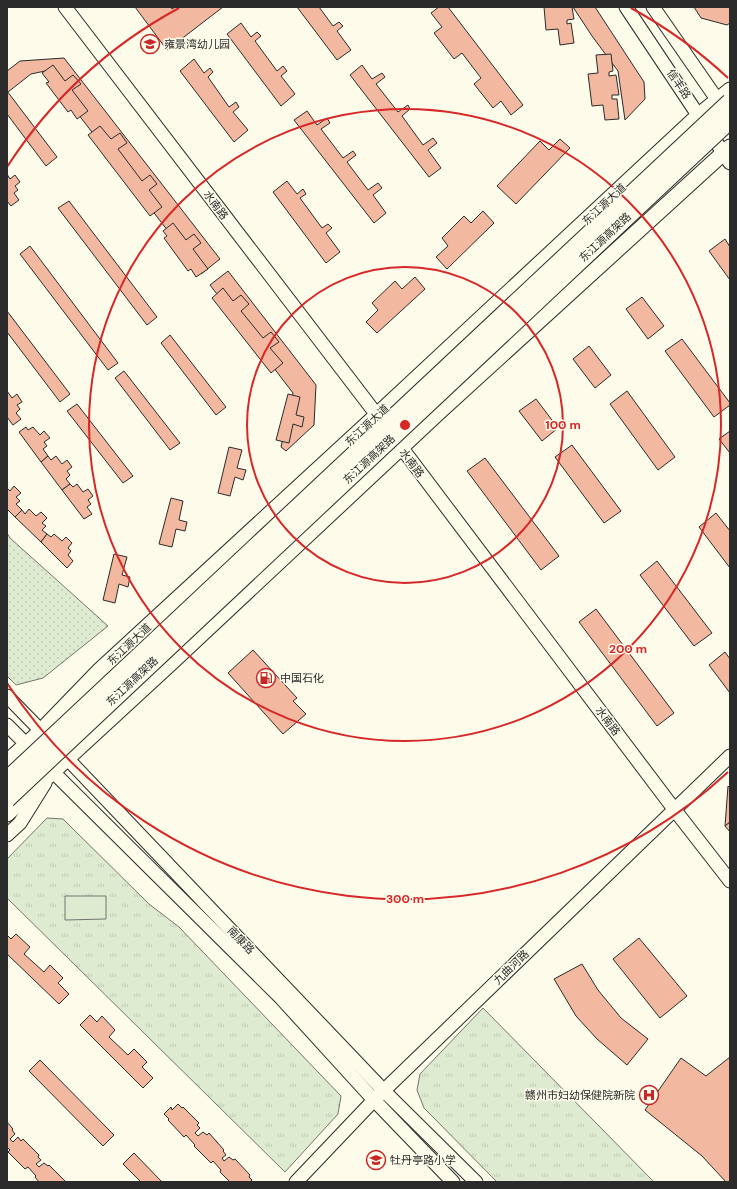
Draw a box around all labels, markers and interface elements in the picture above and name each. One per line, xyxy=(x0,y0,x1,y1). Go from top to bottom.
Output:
school or university icon: 雍景湾幼儿园 xyxy=(139,33,161,55)
place label: 雍景湾幼儿园 xyxy=(164,37,230,51)
street label: 信丰路 xyxy=(664,66,694,102)
street label: 东江源大道 xyxy=(579,180,629,228)
street label: 水南路 xyxy=(200,188,232,222)
street label: 东江源高架路 xyxy=(576,209,634,265)
street label: 东江源大道 xyxy=(342,401,392,449)
text: 100 m xyxy=(545,417,581,433)
centre of rings xyxy=(398,418,412,432)
street label: 东江源高架路 xyxy=(340,431,398,487)
street label: 水南路 xyxy=(396,446,428,480)
street label: 东江源大道 xyxy=(104,620,154,668)
text: 200 m xyxy=(609,641,647,657)
street label: 东江源高架路 xyxy=(103,653,161,709)
fuel station icon: 中国石化 xyxy=(255,667,277,689)
place label: 中国石化 xyxy=(280,671,324,685)
street label: 水南路 xyxy=(592,704,624,738)
text: 300 m xyxy=(386,891,424,907)
street label: 南康路 xyxy=(225,923,257,957)
street label: 九曲河路 xyxy=(490,947,532,987)
hospital icon: 赣州市妇幼保健院新院 xyxy=(638,1084,660,1106)
place label: 赣州市妇幼保健院新院 xyxy=(525,1088,635,1102)
school or university icon: 牡丹亭路小学 xyxy=(365,1149,387,1171)
place label: 牡丹亭路小学 xyxy=(390,1153,456,1167)

